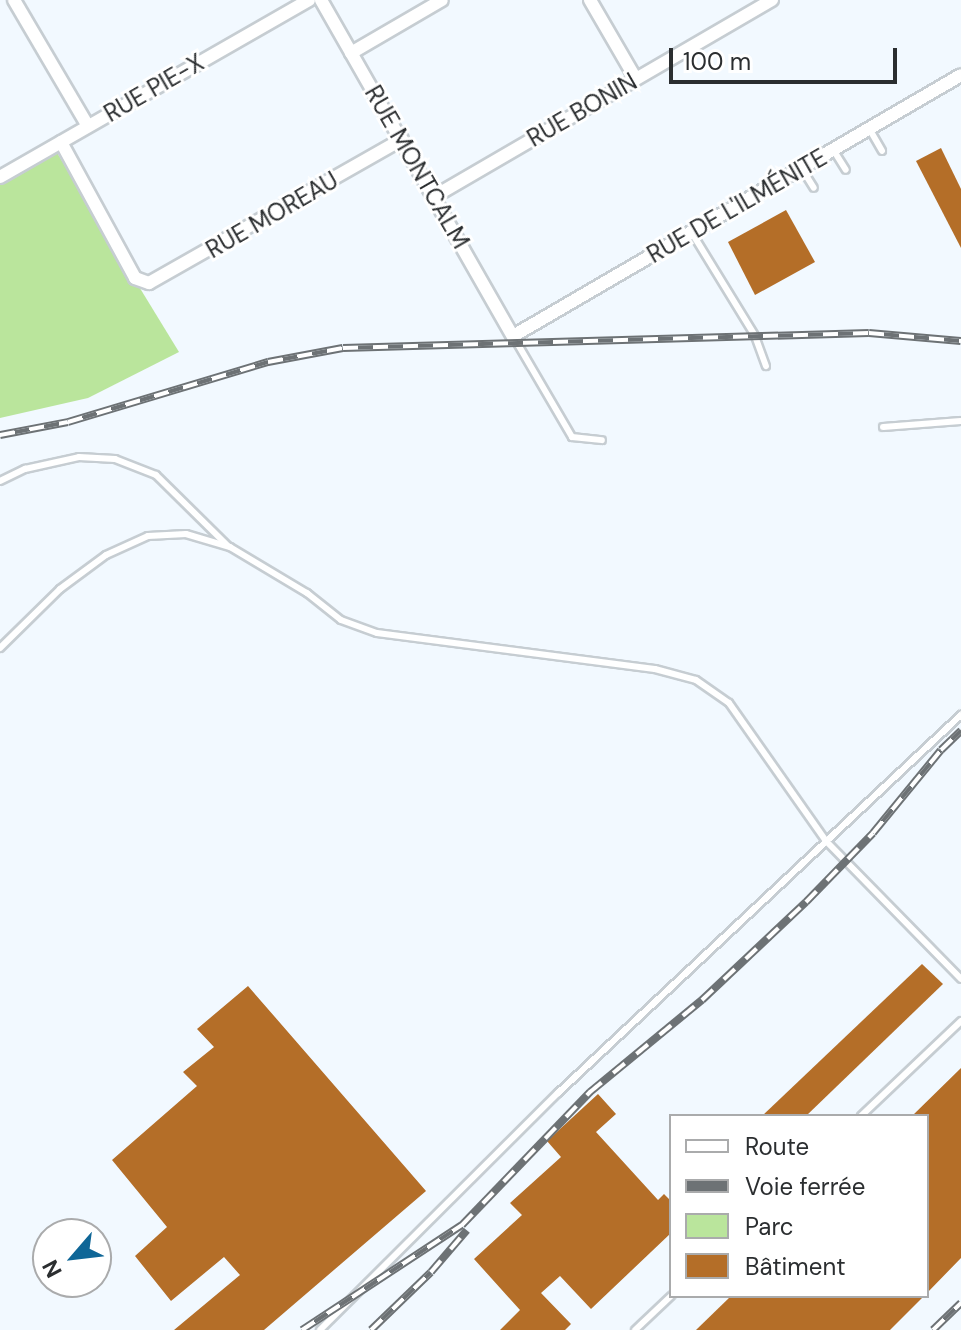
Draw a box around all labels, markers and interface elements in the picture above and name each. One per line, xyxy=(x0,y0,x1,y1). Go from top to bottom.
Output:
scale bar xyxy=(673,32,901,82)
text: 100 m xyxy=(683,46,751,77)
street label: RUE PIE-X xyxy=(99,48,209,128)
street label: RUE BONIN xyxy=(522,67,642,153)
street label: RUE MONTCALM xyxy=(359,80,475,254)
street label: RUE DE L'ILMÉNITE xyxy=(642,143,832,269)
street label: RUE MOREAU xyxy=(201,166,343,264)
legend xyxy=(669,1114,929,1298)
text: Route xyxy=(745,1131,809,1162)
text: Voie ferrée xyxy=(745,1171,865,1202)
text: Parc xyxy=(745,1211,794,1242)
north arrow xyxy=(32,1218,112,1298)
text: Bâtiment xyxy=(745,1251,846,1282)
text: N xyxy=(36,1255,69,1282)

